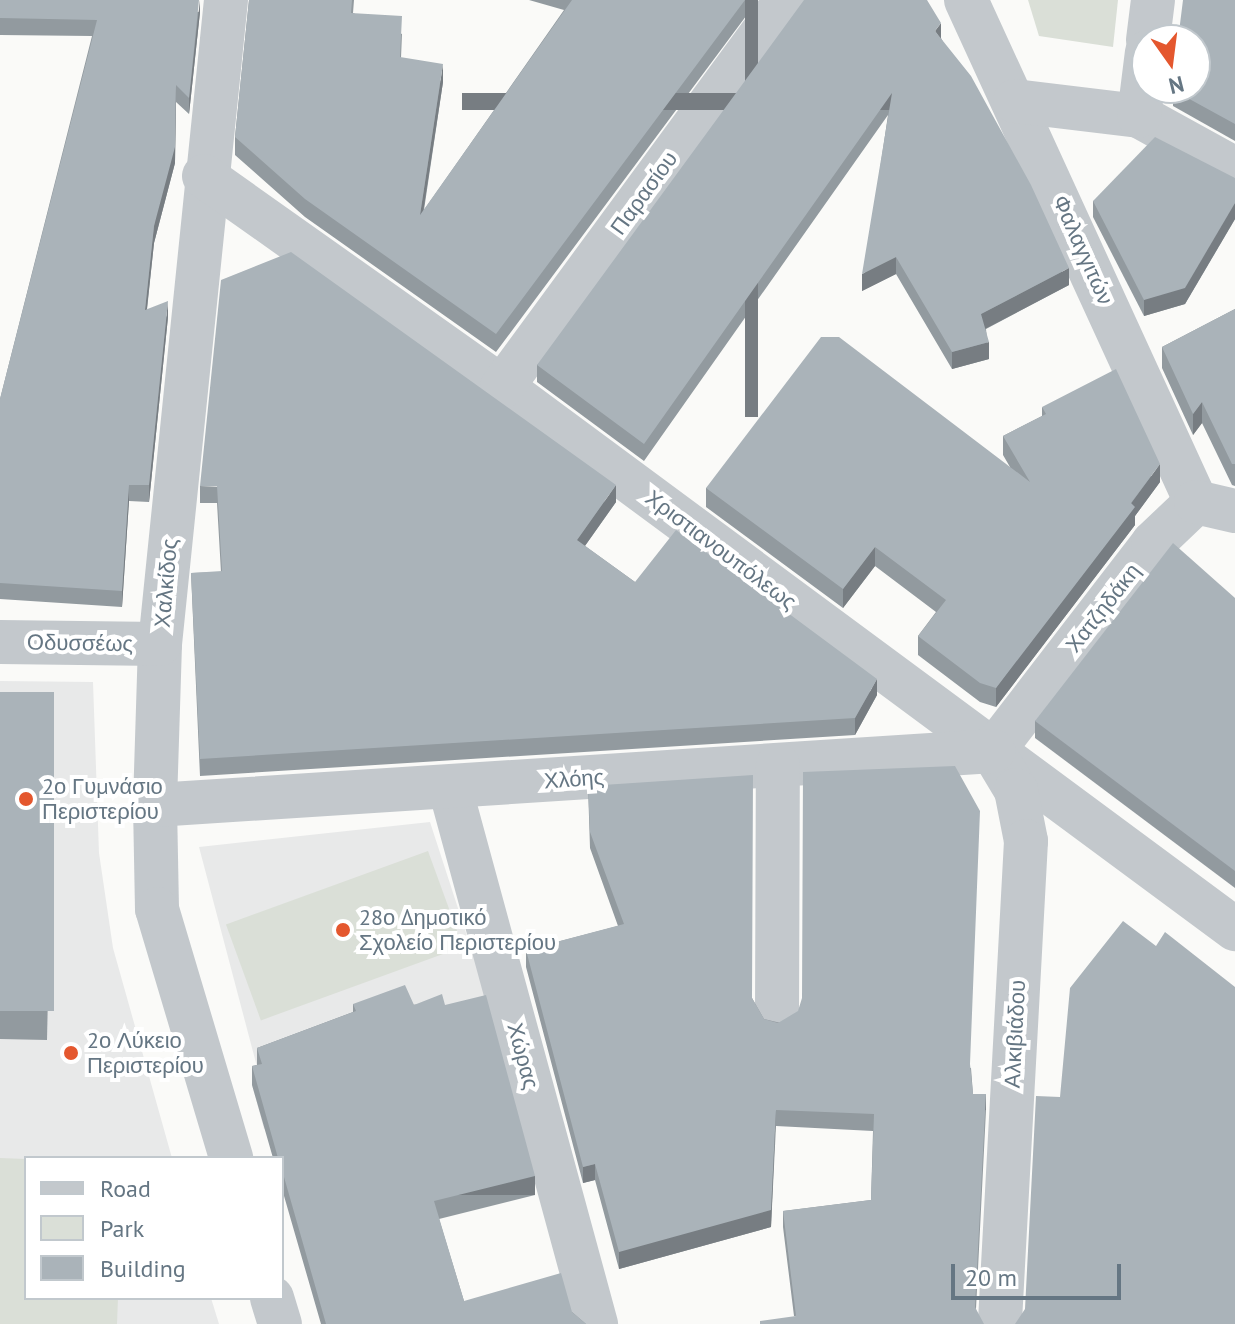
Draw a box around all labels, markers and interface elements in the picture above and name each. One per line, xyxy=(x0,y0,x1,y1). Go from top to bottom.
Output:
north arrow xyxy=(1131,24,1211,104)
text: N xyxy=(1166,70,1187,101)
street label: Παρασίου xyxy=(605,146,683,240)
street label: Φαλαγγιτών xyxy=(1047,191,1119,309)
street label: Χριστιανουπόλεως xyxy=(640,485,802,615)
street label: Χαλκίδος xyxy=(149,537,183,629)
street label: Χατζηδάκη xyxy=(1060,558,1146,658)
street label: Οδυσσέως xyxy=(27,629,133,657)
street label: Χλόης xyxy=(543,764,605,794)
place label: 2ο Γυμνάσιο Περιστερίου xyxy=(42,773,163,824)
marker: 2ο Γυμνάσιο Περιστερίου xyxy=(17,790,35,808)
place label: 28ο Δημοτικό Σχολείο Περιστερίου xyxy=(359,904,556,956)
marker: 28ο Δημοτικό Σχολείο Περιστερίου xyxy=(334,921,352,939)
street label: Αλκιβιάδου xyxy=(999,979,1031,1089)
street label: Χώρας xyxy=(501,1020,545,1092)
place label: 2ο Λύκειο Περιστερίου xyxy=(87,1027,204,1078)
marker: 2ο Λύκειο Περιστερίου xyxy=(62,1044,80,1062)
legend xyxy=(24,1156,284,1300)
text: Road xyxy=(100,1173,151,1204)
text: Park xyxy=(100,1213,144,1244)
scale bar xyxy=(955,1248,1125,1298)
text: Building xyxy=(100,1253,186,1284)
text: 20 m xyxy=(965,1262,1017,1293)

